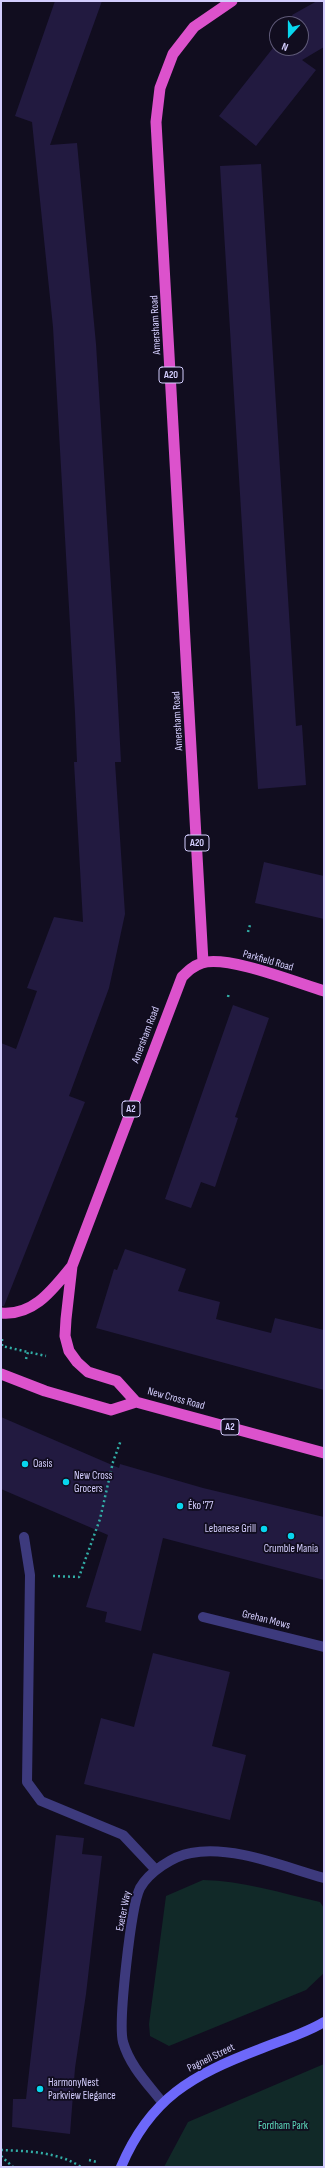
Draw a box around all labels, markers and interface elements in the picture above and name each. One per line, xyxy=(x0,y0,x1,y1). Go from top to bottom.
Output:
north arrow xyxy=(269,16,309,56)
text: N xyxy=(280,40,290,54)
street label: Amersham Road xyxy=(148,295,164,355)
road number: A20 xyxy=(159,367,183,383)
street label: Amersham Road xyxy=(170,691,186,751)
road number: A20 xyxy=(185,835,209,851)
street label: Parkfield Road xyxy=(241,947,295,975)
street label: Amersham Road xyxy=(129,1005,163,1065)
road number: A2 xyxy=(122,1101,140,1117)
street label: New Cross Road xyxy=(146,1385,206,1413)
road number: A2 xyxy=(221,1419,239,1435)
place label: Oasis xyxy=(33,1457,53,1471)
marker: Oasis xyxy=(20,1459,30,1469)
place label: New Cross Grocers xyxy=(74,1469,113,1495)
marker: New Cross Grocers xyxy=(61,1477,71,1487)
place label: Éko '77 xyxy=(188,1499,213,1513)
marker: Éko '77 xyxy=(175,1501,185,1511)
place label: Lebanese Grill xyxy=(205,1522,256,1536)
marker: Lebanese Grill xyxy=(259,1524,269,1534)
marker: Crumble Mania xyxy=(286,1531,296,1541)
place label: Crumble Mania xyxy=(264,1542,318,1556)
street label: Grehan Mews xyxy=(240,1608,292,1632)
street label: Exeter Way xyxy=(114,1890,134,1932)
street label: Pagnell Street xyxy=(185,2041,237,2075)
place label: HarmonyNest Parkview Elegance xyxy=(48,2076,116,2102)
marker: HarmonyNest Parkview Elegance xyxy=(35,2084,45,2094)
park label: Fordham Park xyxy=(258,2119,308,2133)

